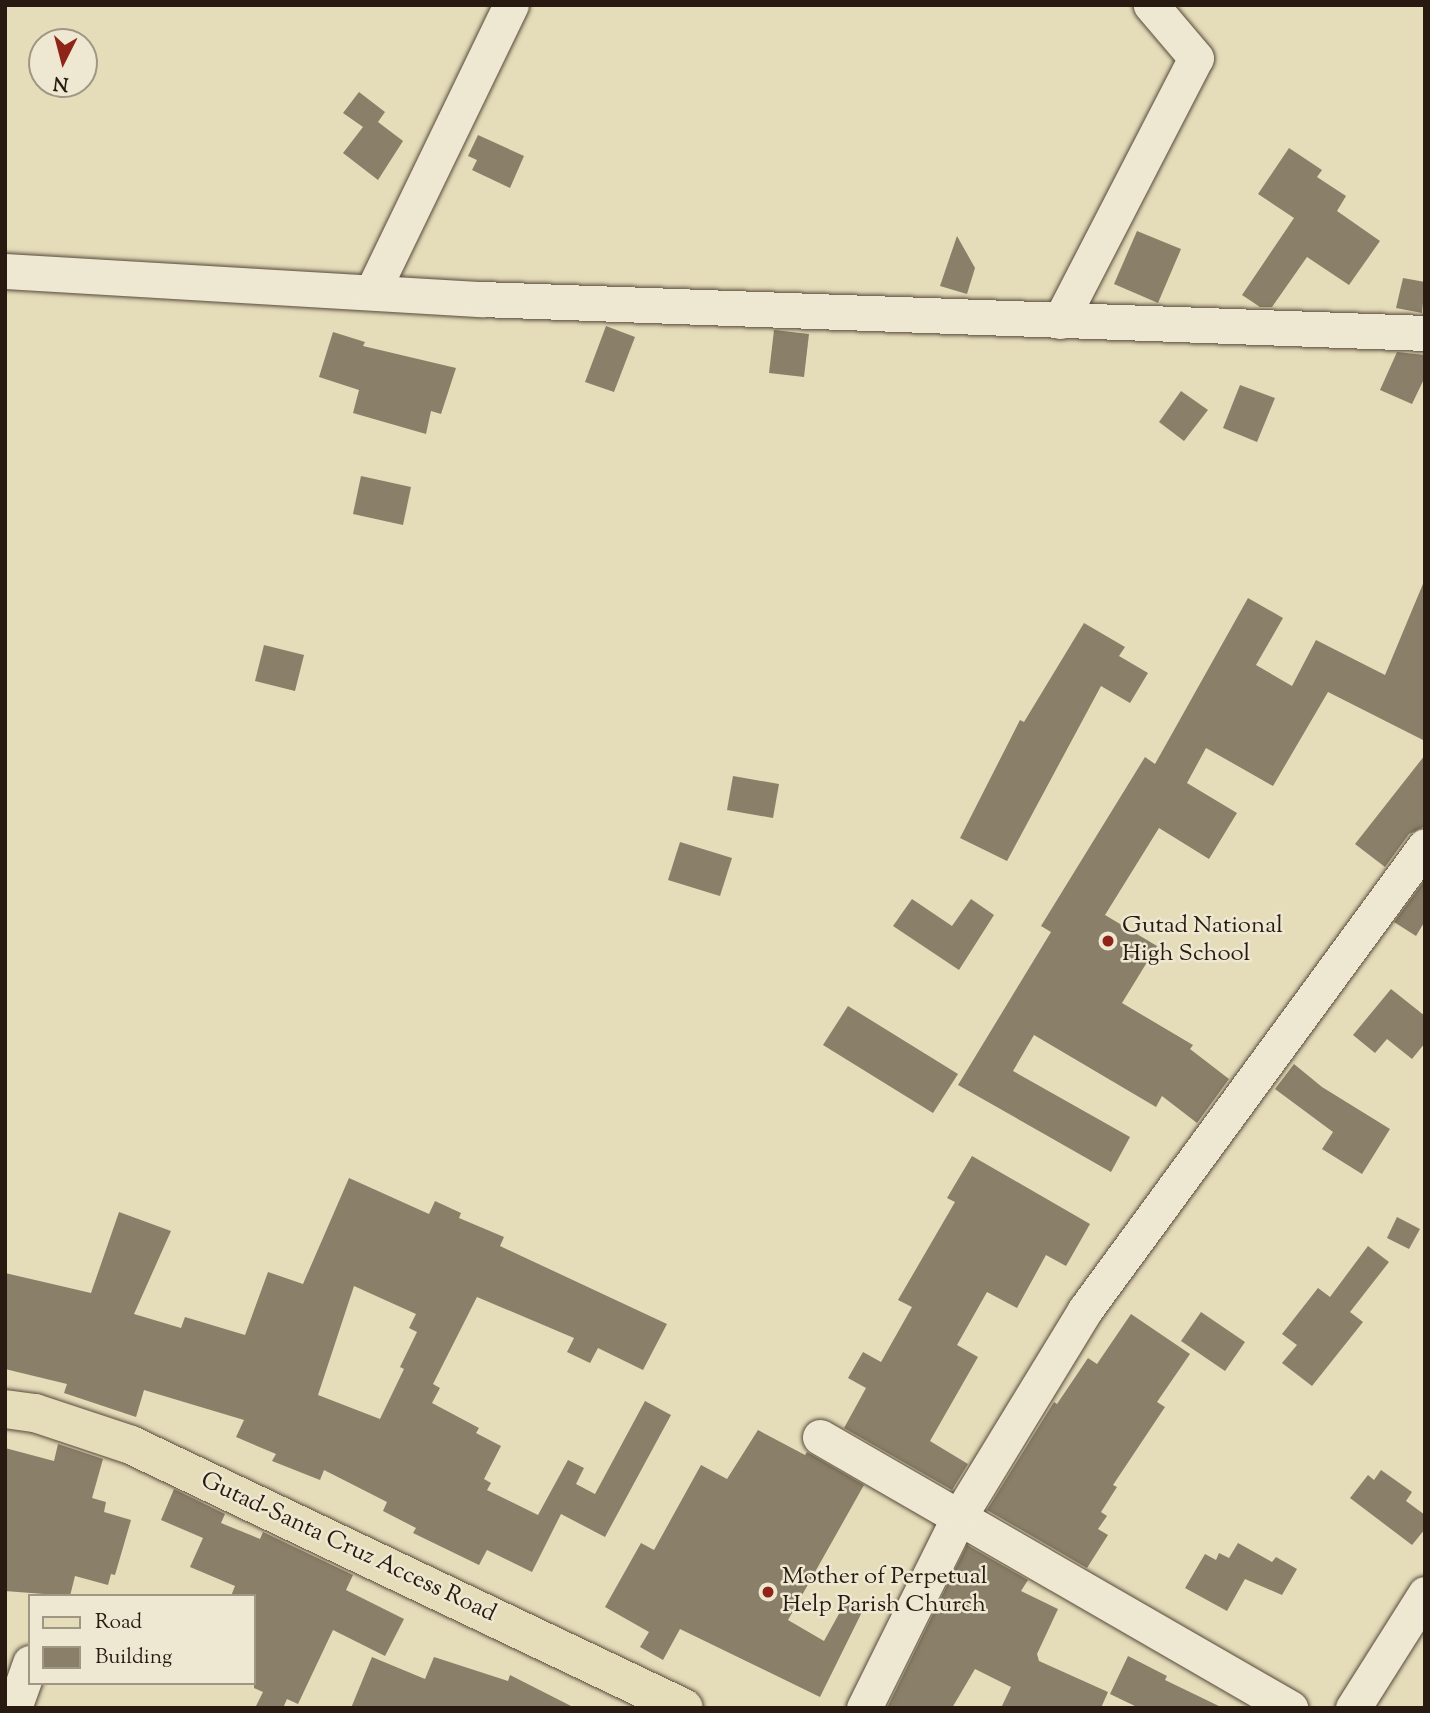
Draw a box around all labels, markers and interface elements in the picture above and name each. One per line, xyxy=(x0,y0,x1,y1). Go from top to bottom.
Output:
north arrow xyxy=(28,28,98,98)
text: N xyxy=(52,68,70,97)
place label: Gutad National High School xyxy=(1122,913,1283,969)
marker: Gutad National High School xyxy=(1100,933,1116,949)
street label: Gutad-Santa Cruz Access Road xyxy=(196,1467,500,1629)
place label: Mother of Perpetual Help Parish Church xyxy=(782,1564,987,1620)
marker: Mother of Perpetual Help Parish Church xyxy=(760,1584,776,1600)
legend xyxy=(28,1594,256,1685)
text: Road xyxy=(95,1608,142,1638)
text: Building xyxy=(95,1643,172,1673)

